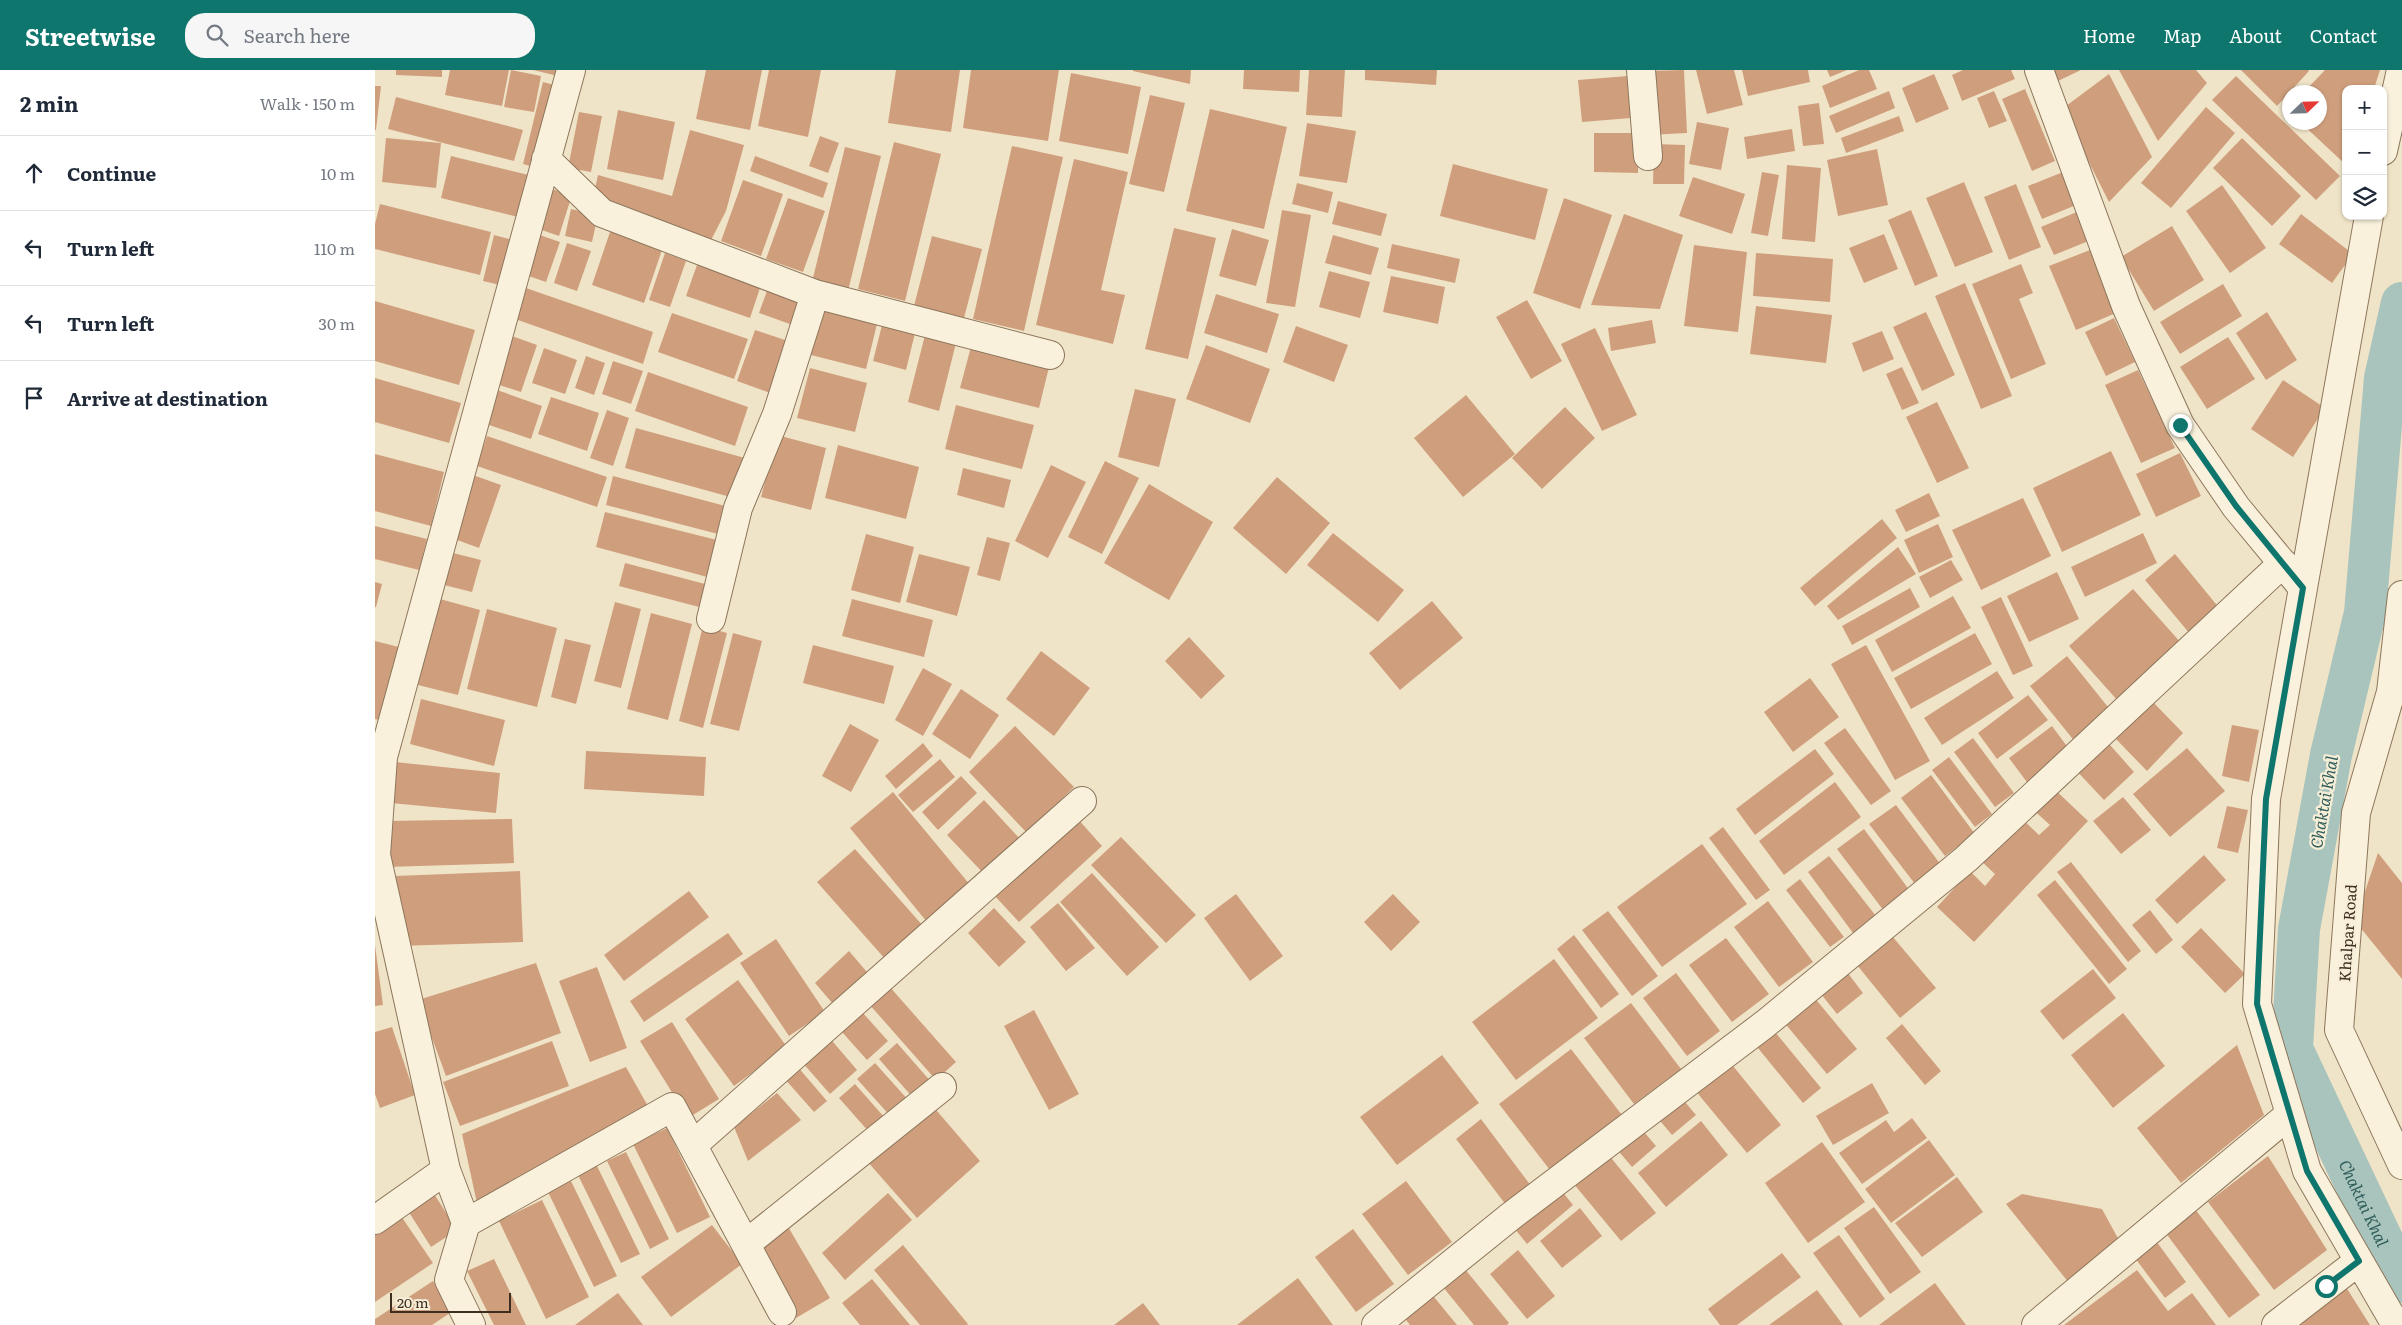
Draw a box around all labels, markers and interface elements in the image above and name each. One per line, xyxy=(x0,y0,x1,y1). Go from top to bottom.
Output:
search box xyxy=(185,13,535,58)
text: Streetwise xyxy=(25,18,155,53)
icon: search xyxy=(203,21,231,49)
text: Search here xyxy=(243,21,350,49)
text: Home xyxy=(2083,22,2135,49)
text: Map xyxy=(2163,22,2201,49)
text: About xyxy=(2229,22,2282,49)
text: Contact xyxy=(2310,22,2377,49)
north arrow xyxy=(2282,85,2327,130)
map controls xyxy=(2342,85,2387,220)
button: + xyxy=(2342,85,2387,130)
text: 2 min xyxy=(20,87,79,118)
text: Walk · 150 m xyxy=(260,91,355,115)
button: − xyxy=(2342,130,2387,175)
icon: ahead xyxy=(20,159,48,187)
text: Continue xyxy=(67,159,156,187)
text: 10 m xyxy=(321,161,355,185)
button: layers xyxy=(2342,175,2387,220)
icon: left xyxy=(20,234,48,262)
text: Turn left xyxy=(67,234,154,262)
text: 110 m xyxy=(314,236,355,260)
icon: left xyxy=(20,309,48,337)
text: Turn left xyxy=(67,309,154,337)
text: 30 m xyxy=(318,311,355,335)
icon: arrive xyxy=(20,384,48,412)
text: Arrive at destination xyxy=(67,384,268,412)
route end xyxy=(2169,414,2192,437)
water label: Chaktai Khal xyxy=(2303,753,2343,850)
street label: Khalpar Road xyxy=(2332,883,2362,983)
water label: Chaktai Khal xyxy=(2334,1155,2396,1251)
route start xyxy=(2315,1275,2338,1298)
scale bar xyxy=(390,1290,511,1313)
text: 20 m xyxy=(397,1292,429,1312)

